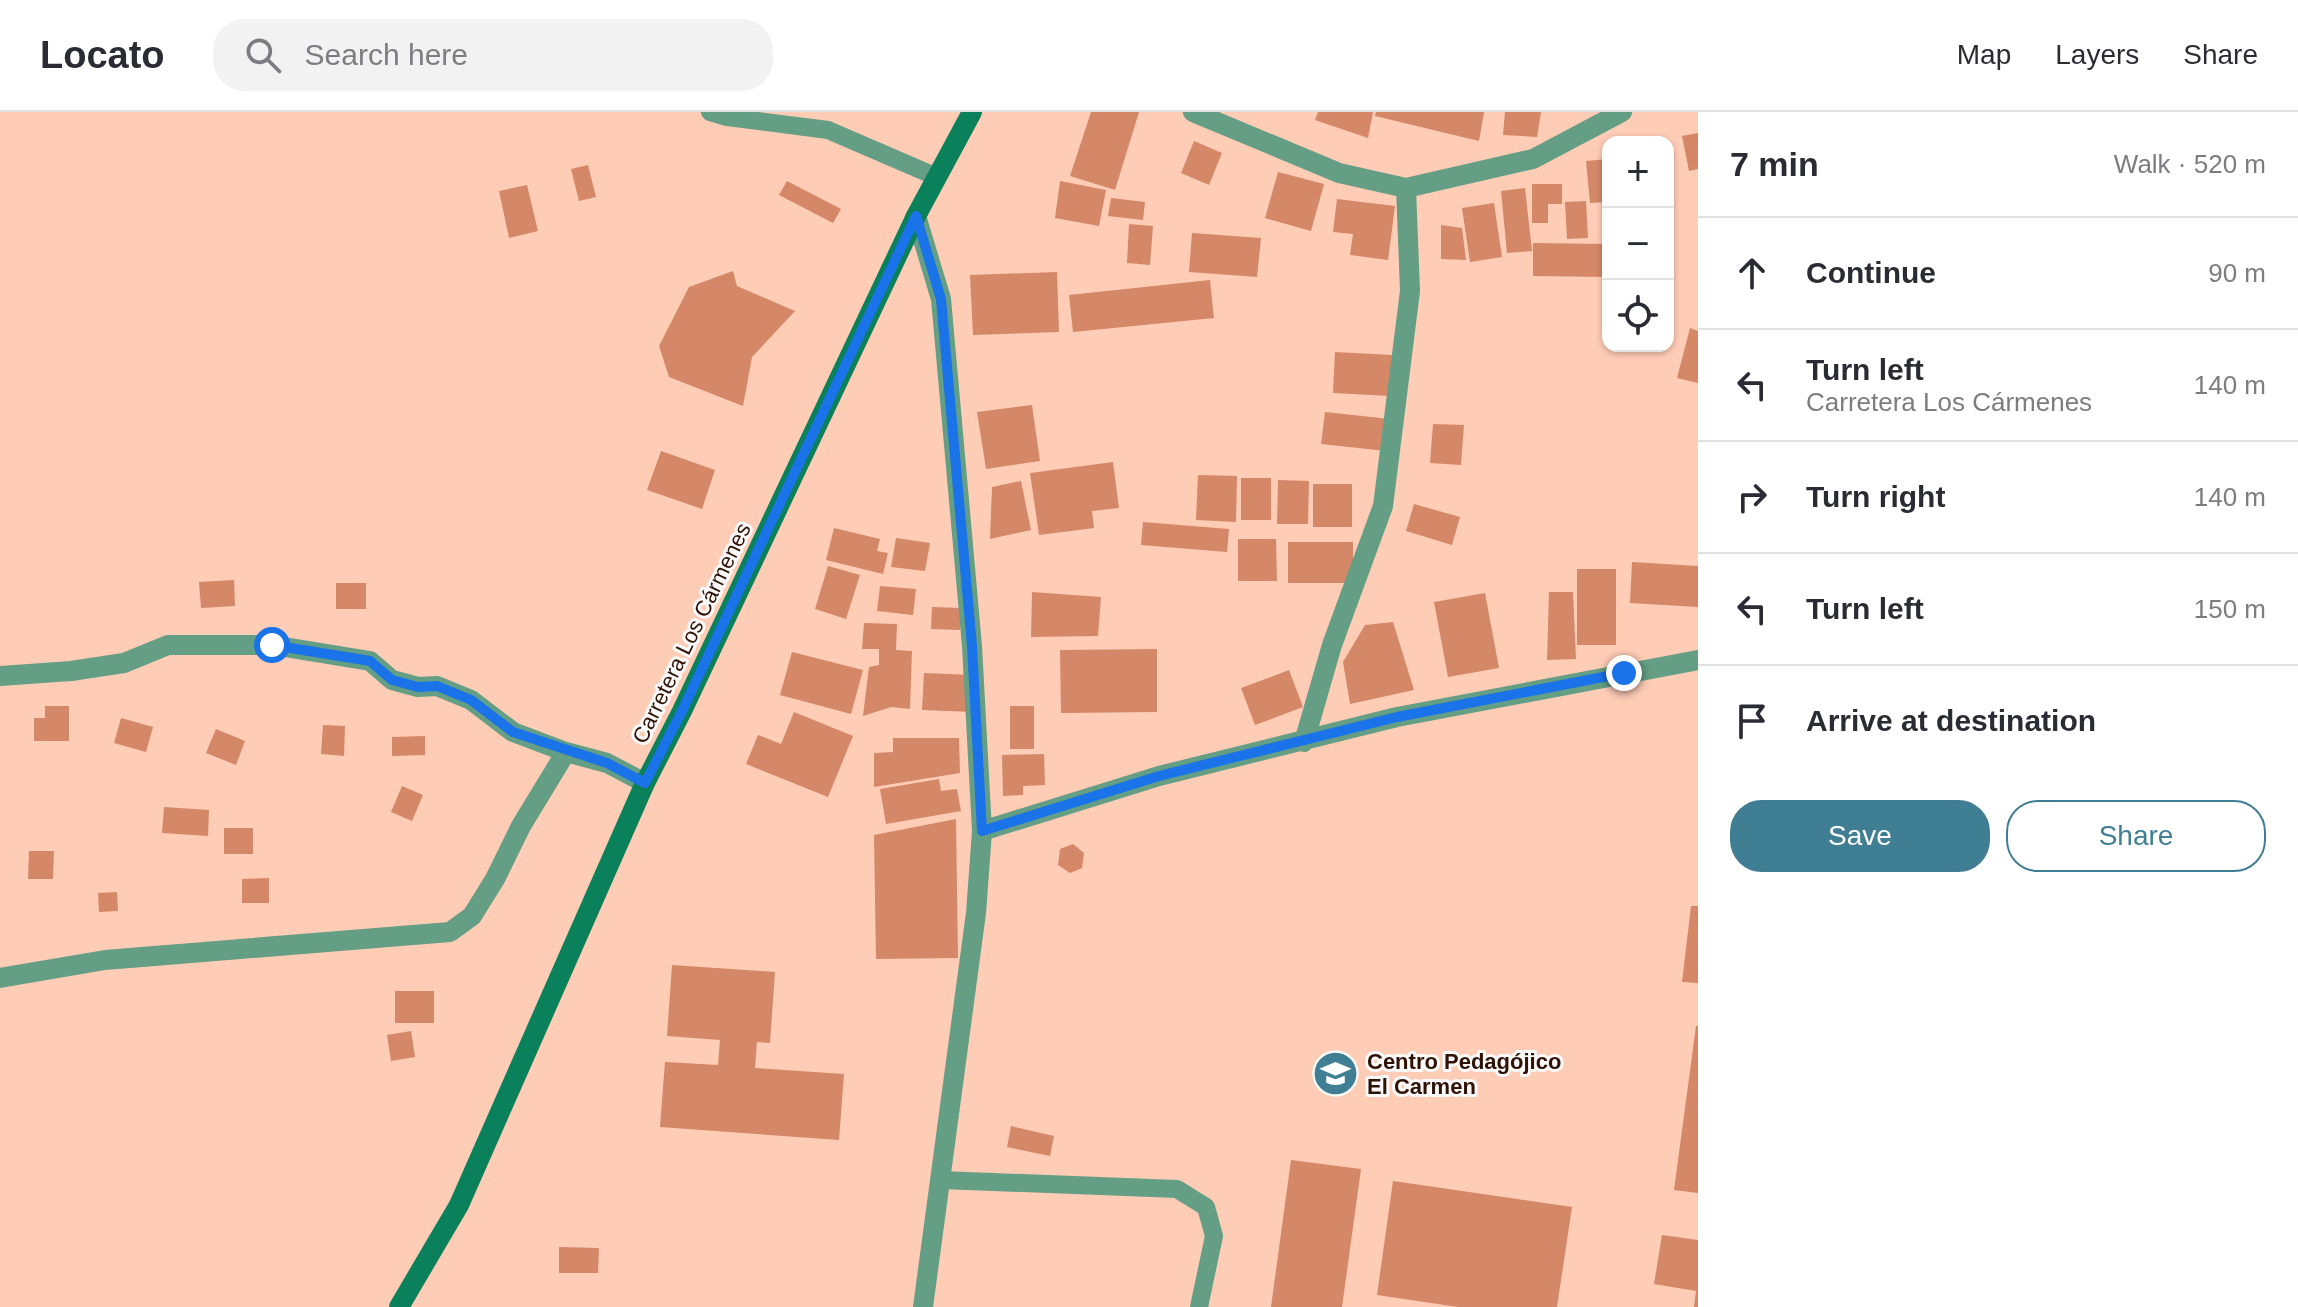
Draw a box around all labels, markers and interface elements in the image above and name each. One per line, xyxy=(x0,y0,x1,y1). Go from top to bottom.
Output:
search box xyxy=(213,19,773,91)
icon: search xyxy=(241,33,285,77)
text: Locato xyxy=(40,34,165,76)
text: Search here xyxy=(305,38,468,71)
text: Map xyxy=(1957,39,2011,70)
text: Layers xyxy=(2055,39,2139,70)
text: Share xyxy=(2183,39,2258,70)
map controls xyxy=(1602,136,1674,352)
button: + xyxy=(1602,136,1674,208)
text: 7 min xyxy=(1730,145,1819,183)
text: Walk · 520 m xyxy=(2114,149,2266,179)
button: − xyxy=(1602,208,1674,280)
icon: ahead xyxy=(1730,251,1774,295)
text: Continue xyxy=(1806,256,1936,289)
text: 90 m xyxy=(2208,258,2266,288)
button: locate xyxy=(1602,280,1674,352)
text: Turn left xyxy=(1806,353,1924,386)
icon: left xyxy=(1730,363,1774,407)
text: 140 m xyxy=(2194,370,2266,400)
text: Carretera Los Cármenes xyxy=(1806,387,2092,417)
icon: right xyxy=(1730,475,1774,519)
text: Turn right xyxy=(1806,480,1945,513)
text: 140 m xyxy=(2194,482,2266,512)
street label: Carretera Los Cármenes xyxy=(627,519,756,748)
icon: left xyxy=(1730,587,1774,631)
text: Turn left xyxy=(1806,592,1924,625)
text: 150 m xyxy=(2194,594,2266,624)
route start xyxy=(254,627,290,663)
route end xyxy=(1606,655,1642,691)
icon: arrive xyxy=(1730,699,1774,743)
text: Arrive at destination xyxy=(1806,704,2096,737)
button: Save xyxy=(1730,800,1990,872)
button: Share xyxy=(2006,800,2266,872)
place label: Centro Pedagójico El Carmen xyxy=(1367,1049,1561,1099)
school or university icon: Centro Pedagójico El Carmen xyxy=(1312,1050,1360,1098)

